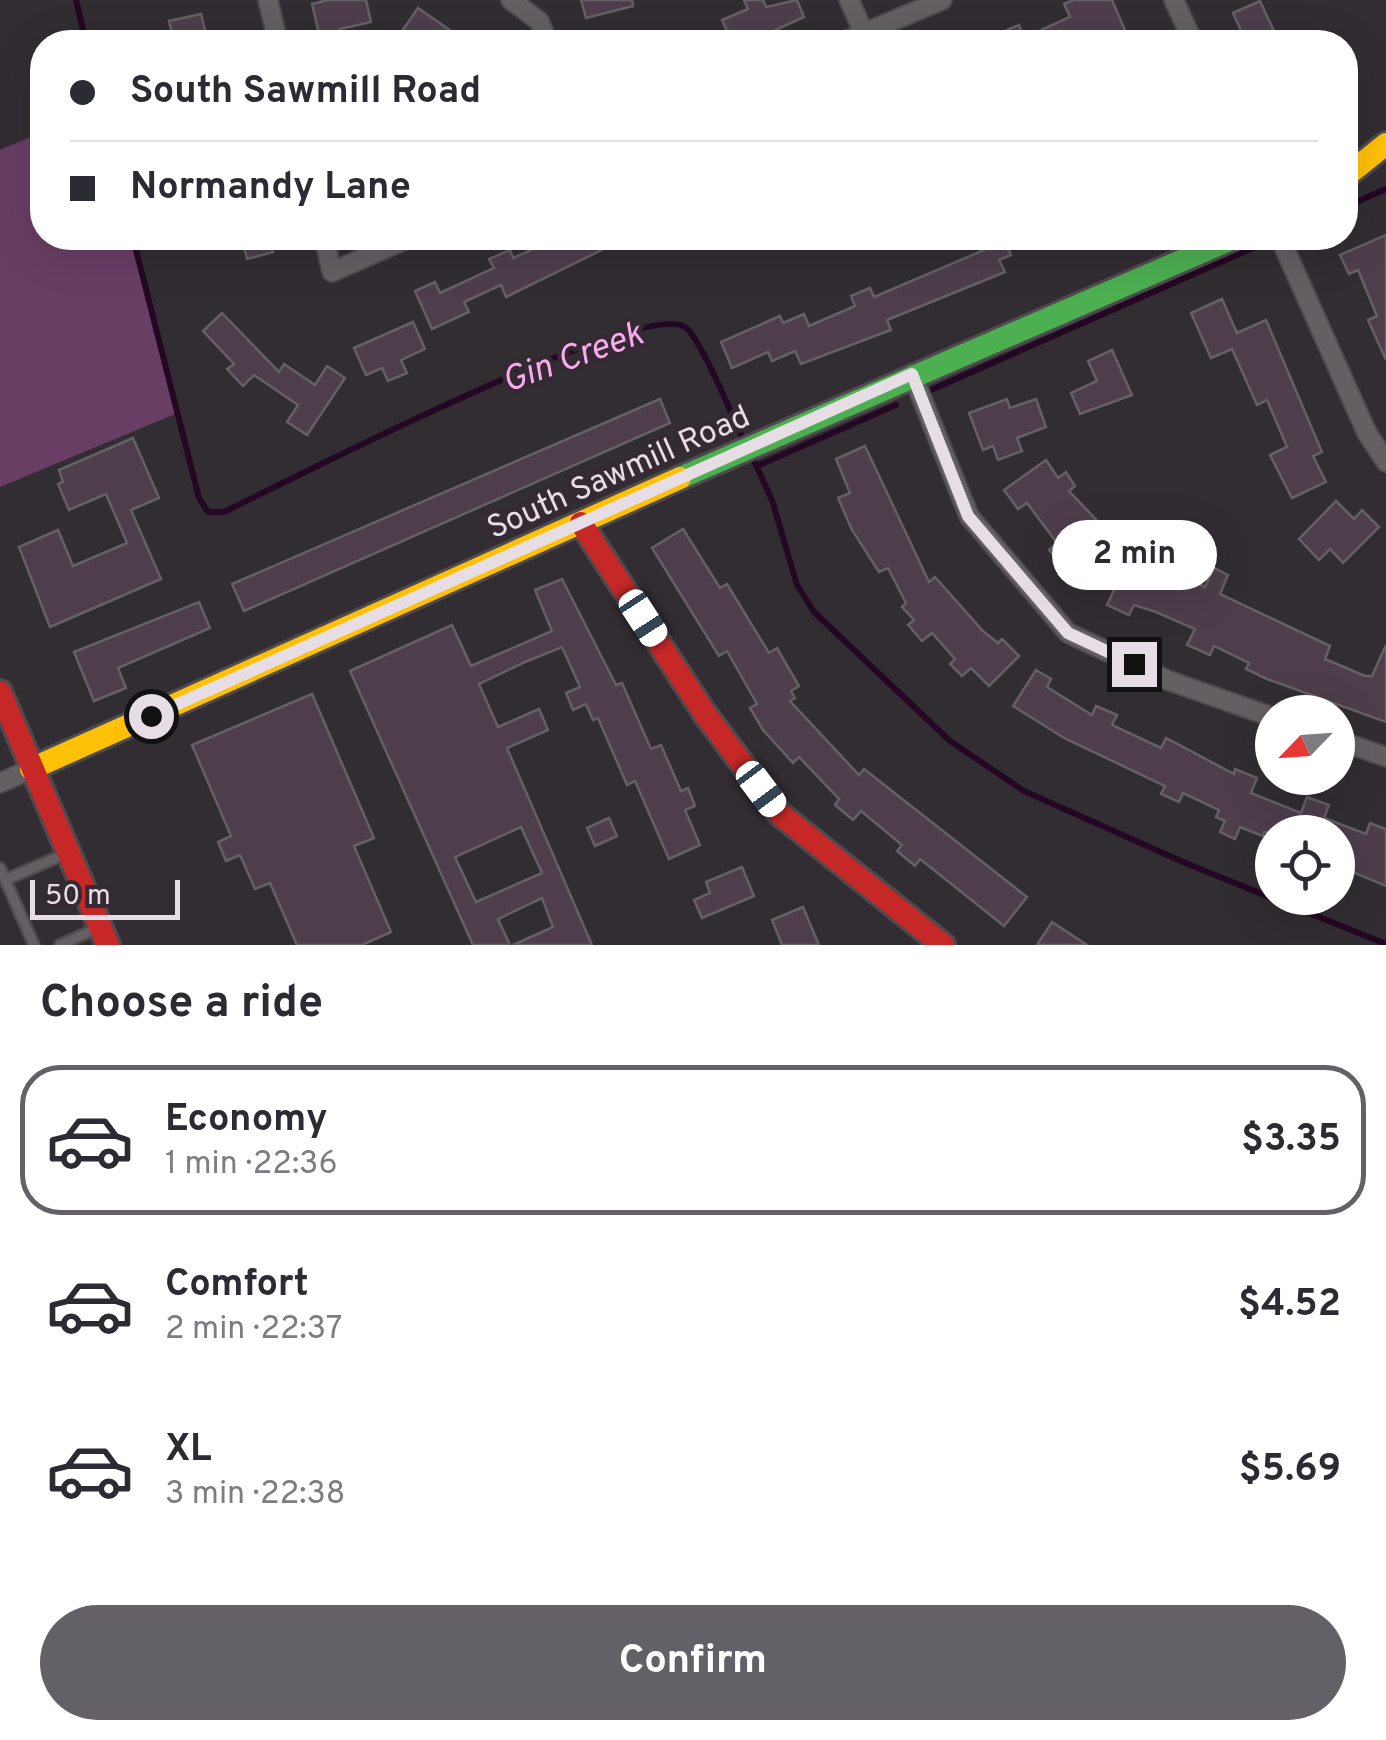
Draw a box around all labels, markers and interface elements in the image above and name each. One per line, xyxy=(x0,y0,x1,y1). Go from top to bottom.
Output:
text: South Sawmill Road xyxy=(130,68,481,117)
text: Normandy Lane xyxy=(130,164,411,213)
water label: Gin Creek xyxy=(497,313,651,405)
street label: South Sawmill Road xyxy=(482,398,757,550)
callout: 2 min xyxy=(1052,519,1216,589)
text: 2 min xyxy=(1093,535,1176,575)
car xyxy=(614,585,672,651)
route end xyxy=(1112,642,1157,687)
route start xyxy=(129,694,174,739)
north arrow xyxy=(1255,695,1355,795)
map controls xyxy=(1255,695,1355,915)
car xyxy=(731,756,791,822)
button: locate xyxy=(1255,815,1355,915)
scale bar xyxy=(30,875,180,920)
text: 50 m xyxy=(45,879,111,915)
text: Choose a ride xyxy=(40,976,323,1033)
icon: car xyxy=(45,1095,135,1185)
text: Economy xyxy=(165,1096,327,1145)
text: $3.35 xyxy=(1241,1116,1341,1165)
text: 1 min · 22:36 xyxy=(165,1145,337,1185)
icon: car xyxy=(45,1260,135,1350)
text: Comfort xyxy=(165,1261,309,1310)
text: $4.52 xyxy=(1238,1281,1341,1330)
text: 2 min · 22:37 xyxy=(165,1310,342,1350)
icon: car xyxy=(45,1425,135,1515)
text: XL xyxy=(165,1426,212,1475)
text: $5.69 xyxy=(1239,1446,1341,1495)
text: 3 min · 22:38 xyxy=(165,1475,345,1515)
button: Confirm xyxy=(40,1605,1346,1720)

